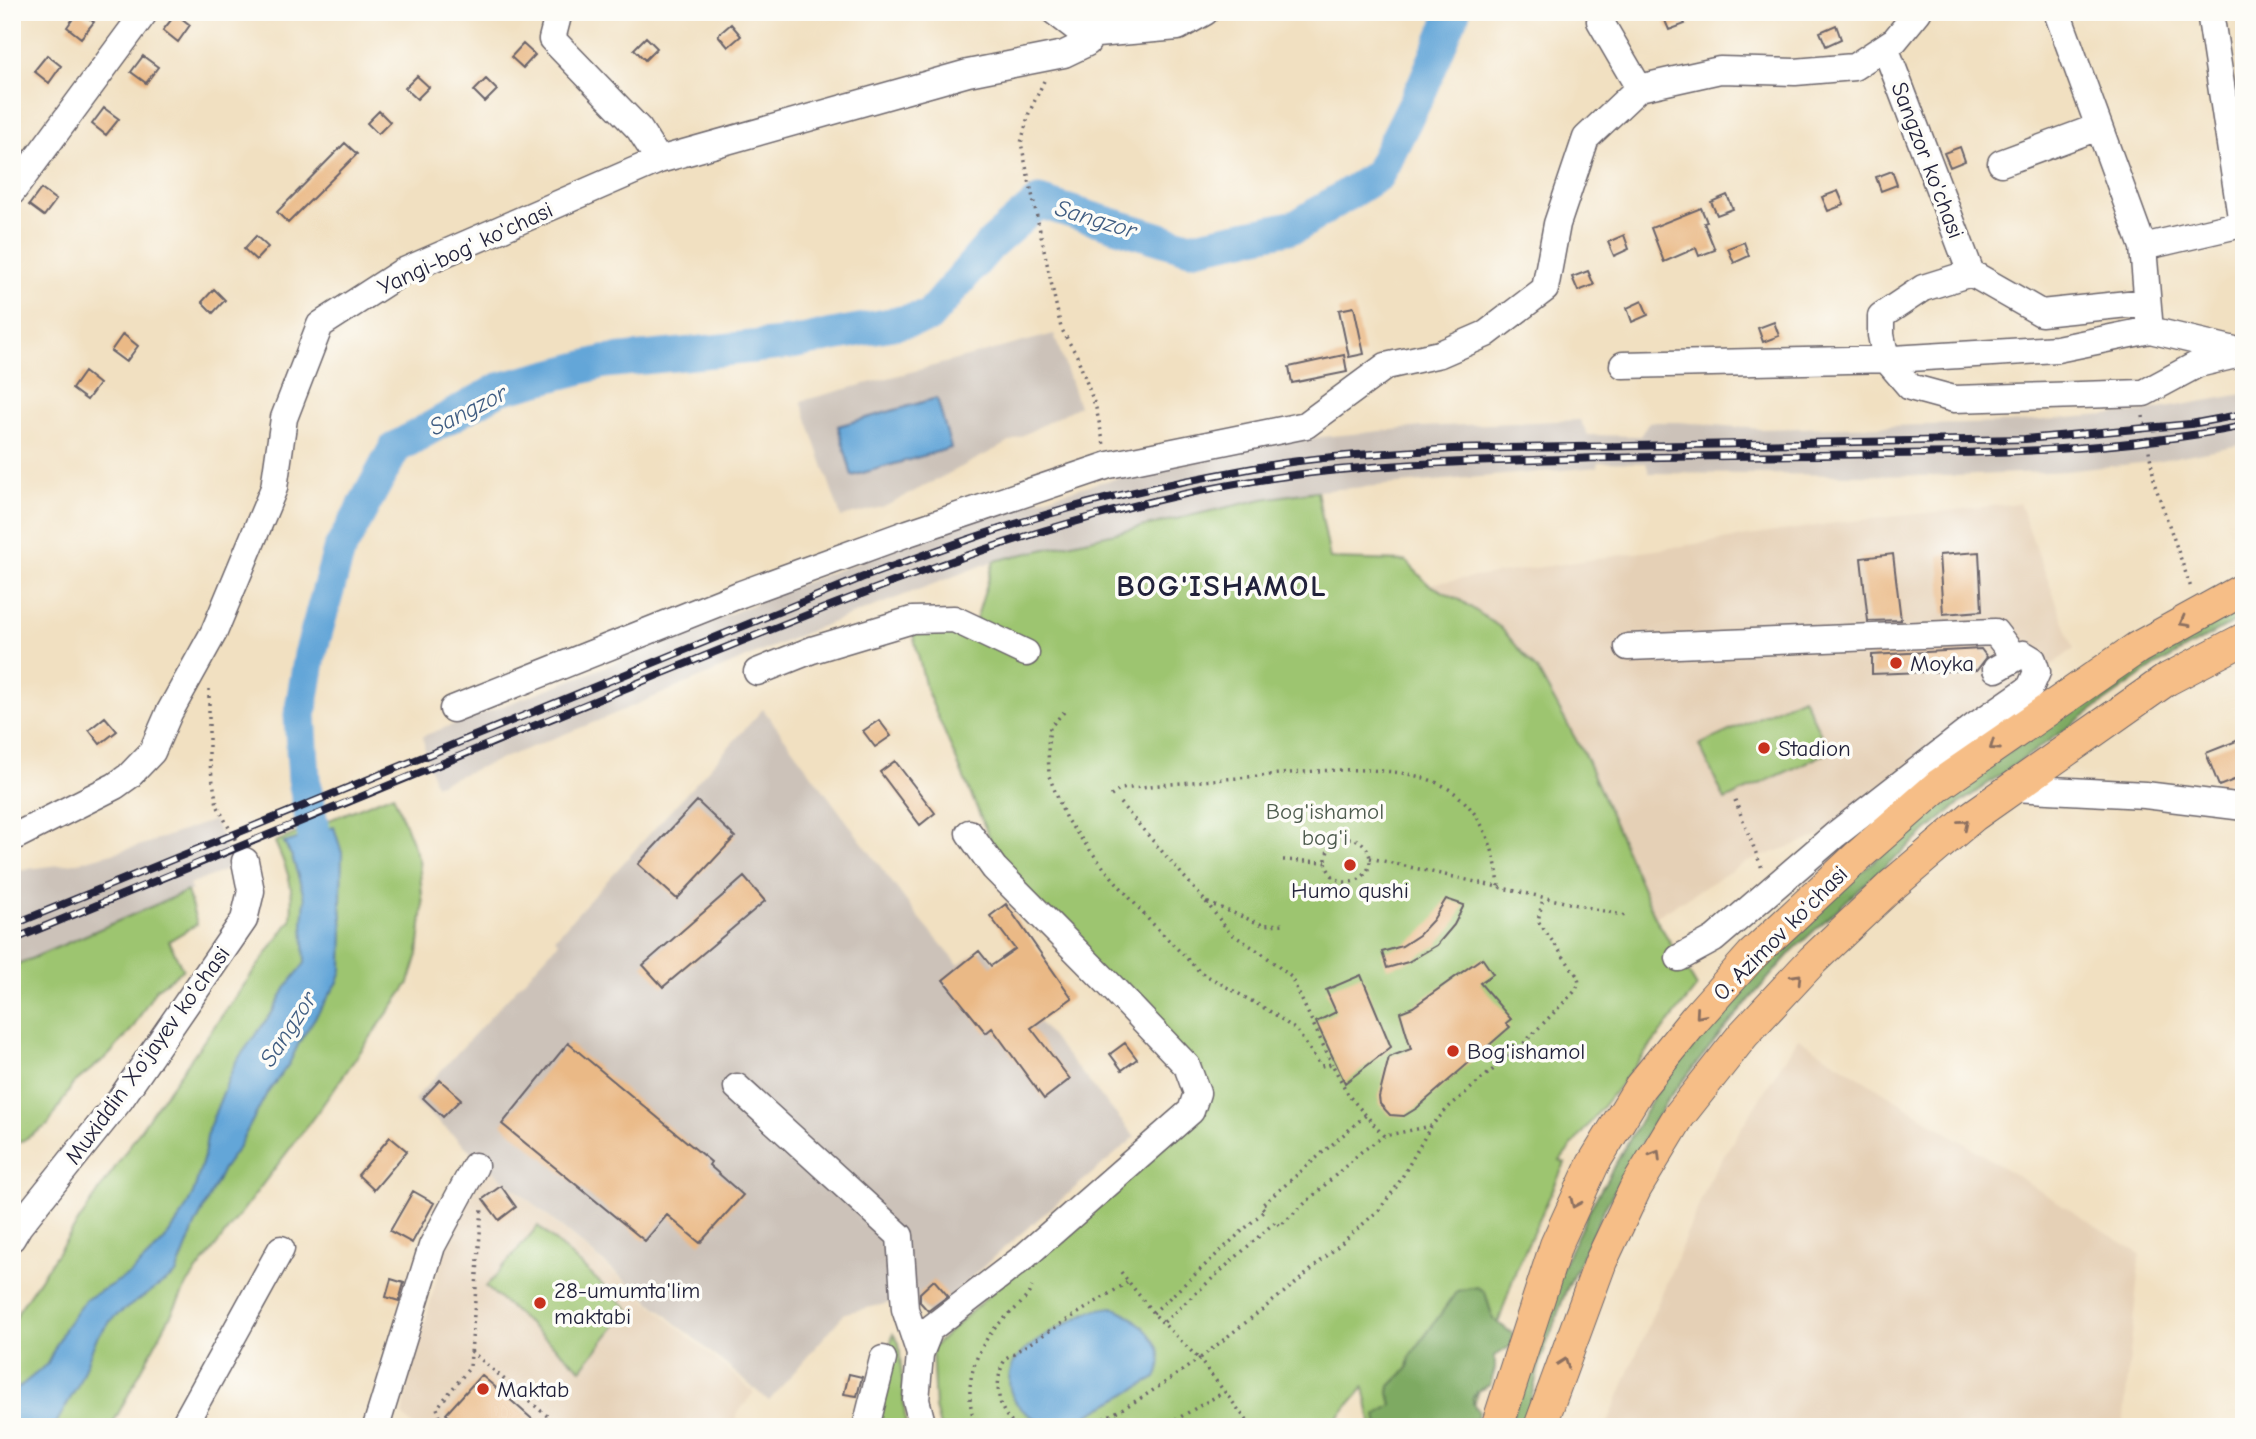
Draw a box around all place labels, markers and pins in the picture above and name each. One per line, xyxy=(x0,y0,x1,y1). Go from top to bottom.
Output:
place label: Moyka xyxy=(1910,650,1974,677)
marker: Moyka xyxy=(1888,655,1904,671)
place label: Stadion xyxy=(1778,735,1851,762)
marker: Stadion xyxy=(1756,740,1772,756)
marker: Humo qushi xyxy=(1342,857,1358,873)
place label: Humo qushi xyxy=(1291,877,1409,904)
place label: Bog'ishamol xyxy=(1467,1038,1585,1065)
marker: Bog'ishamol xyxy=(1445,1043,1461,1059)
place label: 28-umumta'lim maktabi xyxy=(554,1277,700,1330)
marker: 28-umumta'lim maktabi xyxy=(532,1295,548,1311)
place label: Maktab xyxy=(497,1376,569,1403)
marker: Maktab xyxy=(475,1381,491,1397)

